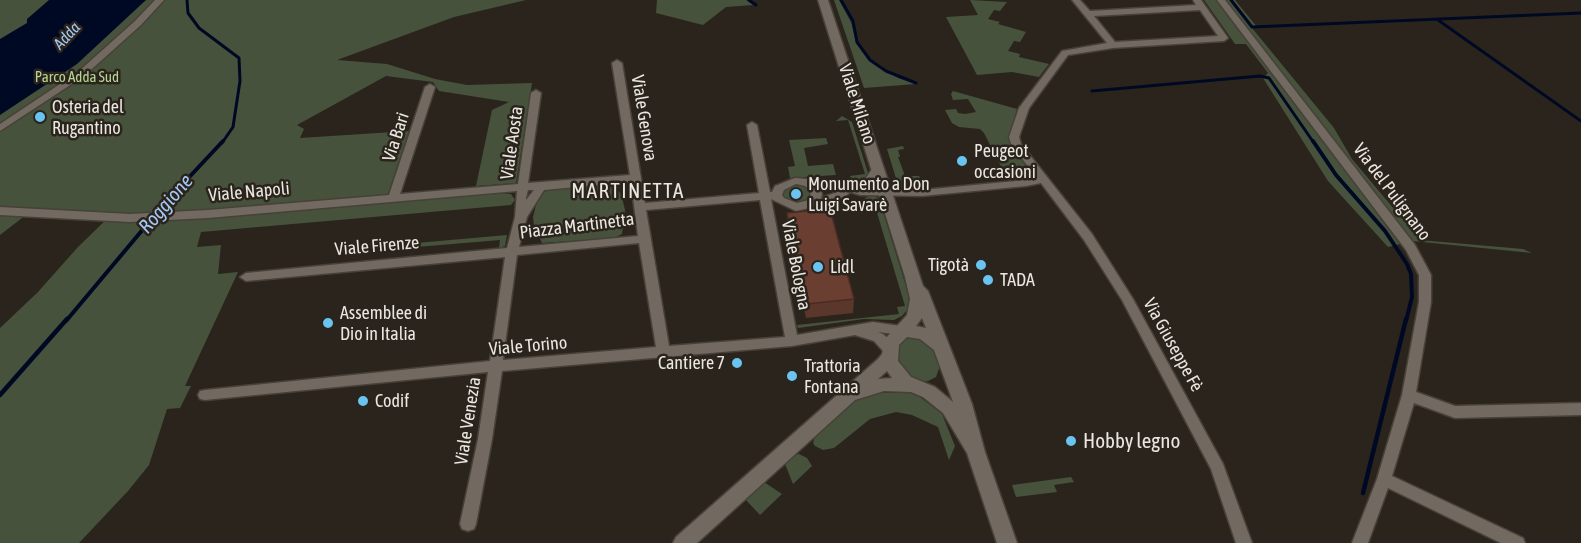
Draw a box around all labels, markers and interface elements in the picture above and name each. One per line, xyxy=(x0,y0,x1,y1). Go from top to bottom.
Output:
water label: Adda xyxy=(50,18,84,54)
street label: Viale Milano xyxy=(834,61,880,147)
park label: Parco Adda Sud xyxy=(35,68,119,86)
street label: Viale Genova xyxy=(627,73,661,163)
place label: Osteria del Rugantino xyxy=(52,96,124,138)
street label: Viale Aosta xyxy=(496,105,528,181)
marker: Osteria del Rugantino xyxy=(33,110,47,124)
street label: Via Bari xyxy=(378,110,414,164)
street label: Via del Pulignano xyxy=(1348,139,1436,245)
place label: Peugeot occasioni xyxy=(974,140,1036,182)
marker: Peugeot occasioni xyxy=(955,154,969,168)
water label: Roggione xyxy=(134,169,198,239)
place label: Monumento a Don Luigi Savarè xyxy=(808,173,930,216)
street label: Viale Napoli xyxy=(207,178,291,206)
district label: MARTINETTA xyxy=(571,178,685,204)
marker: Monumento a Don Luigi Savarè xyxy=(789,187,803,201)
street label: Piazza Martinetta xyxy=(518,208,636,244)
street label: Viale Bologna xyxy=(777,218,815,312)
street label: Viale Firenze xyxy=(334,232,420,260)
place label: Tigotà xyxy=(928,254,969,276)
place label: Lidl xyxy=(830,256,854,278)
marker: Tigotà xyxy=(974,258,988,272)
marker: Lidl xyxy=(811,260,825,274)
place label: TADA xyxy=(1000,269,1035,291)
marker: TADA xyxy=(981,273,995,287)
street label: Via Giuseppe Fè xyxy=(1138,295,1208,395)
place label: Assemblee di Dio in Italia xyxy=(340,302,427,344)
marker: Assemblee di Dio in Italia xyxy=(321,316,335,330)
street label: Viale Torino xyxy=(488,332,568,360)
place label: Cantiere 7 xyxy=(658,352,725,374)
place label: Trattoria Fontana xyxy=(804,355,861,398)
marker: Cantiere 7 xyxy=(730,356,744,370)
marker: Trattoria Fontana xyxy=(785,369,799,383)
street label: Viale Venezia xyxy=(450,375,486,467)
place label: Codif xyxy=(375,390,409,412)
marker: Codif xyxy=(356,394,370,408)
place label: Hobby legno xyxy=(1083,428,1180,454)
marker: Hobby legno xyxy=(1064,434,1078,448)

